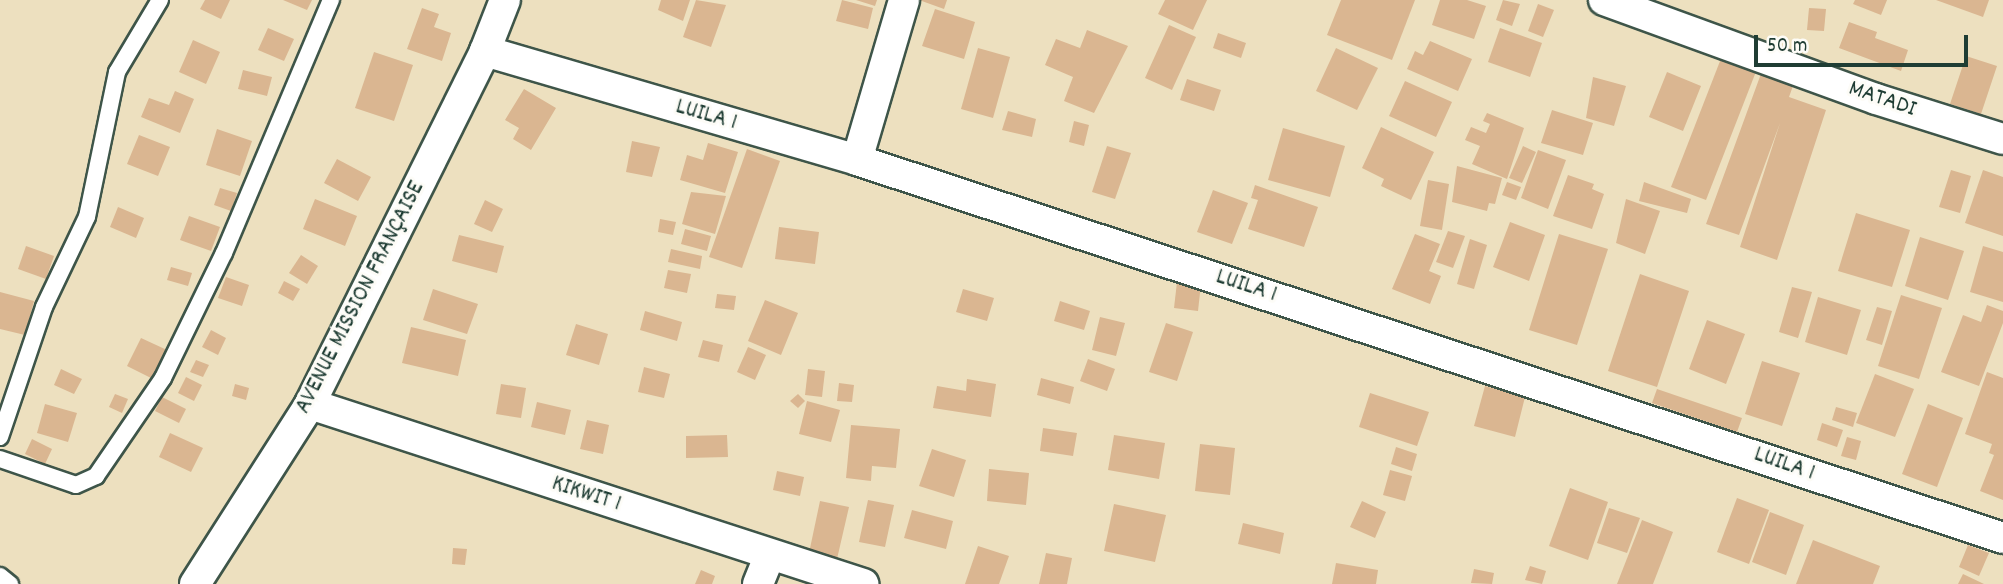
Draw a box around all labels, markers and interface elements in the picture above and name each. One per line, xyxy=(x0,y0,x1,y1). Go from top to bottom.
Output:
scale bar xyxy=(1758,21,1972,65)
text: 50 m xyxy=(1767,32,1807,62)
street label: MATADI xyxy=(1844,75,1920,125)
street label: LUILA 1 xyxy=(672,94,740,138)
street label: AVENUE MISSION FRANÇAISE xyxy=(290,177,432,419)
street label: LUILA 1 xyxy=(1212,264,1280,310)
street label: LUILA 1 xyxy=(1750,441,1818,489)
street label: KIKWIT 1 xyxy=(548,470,624,520)

